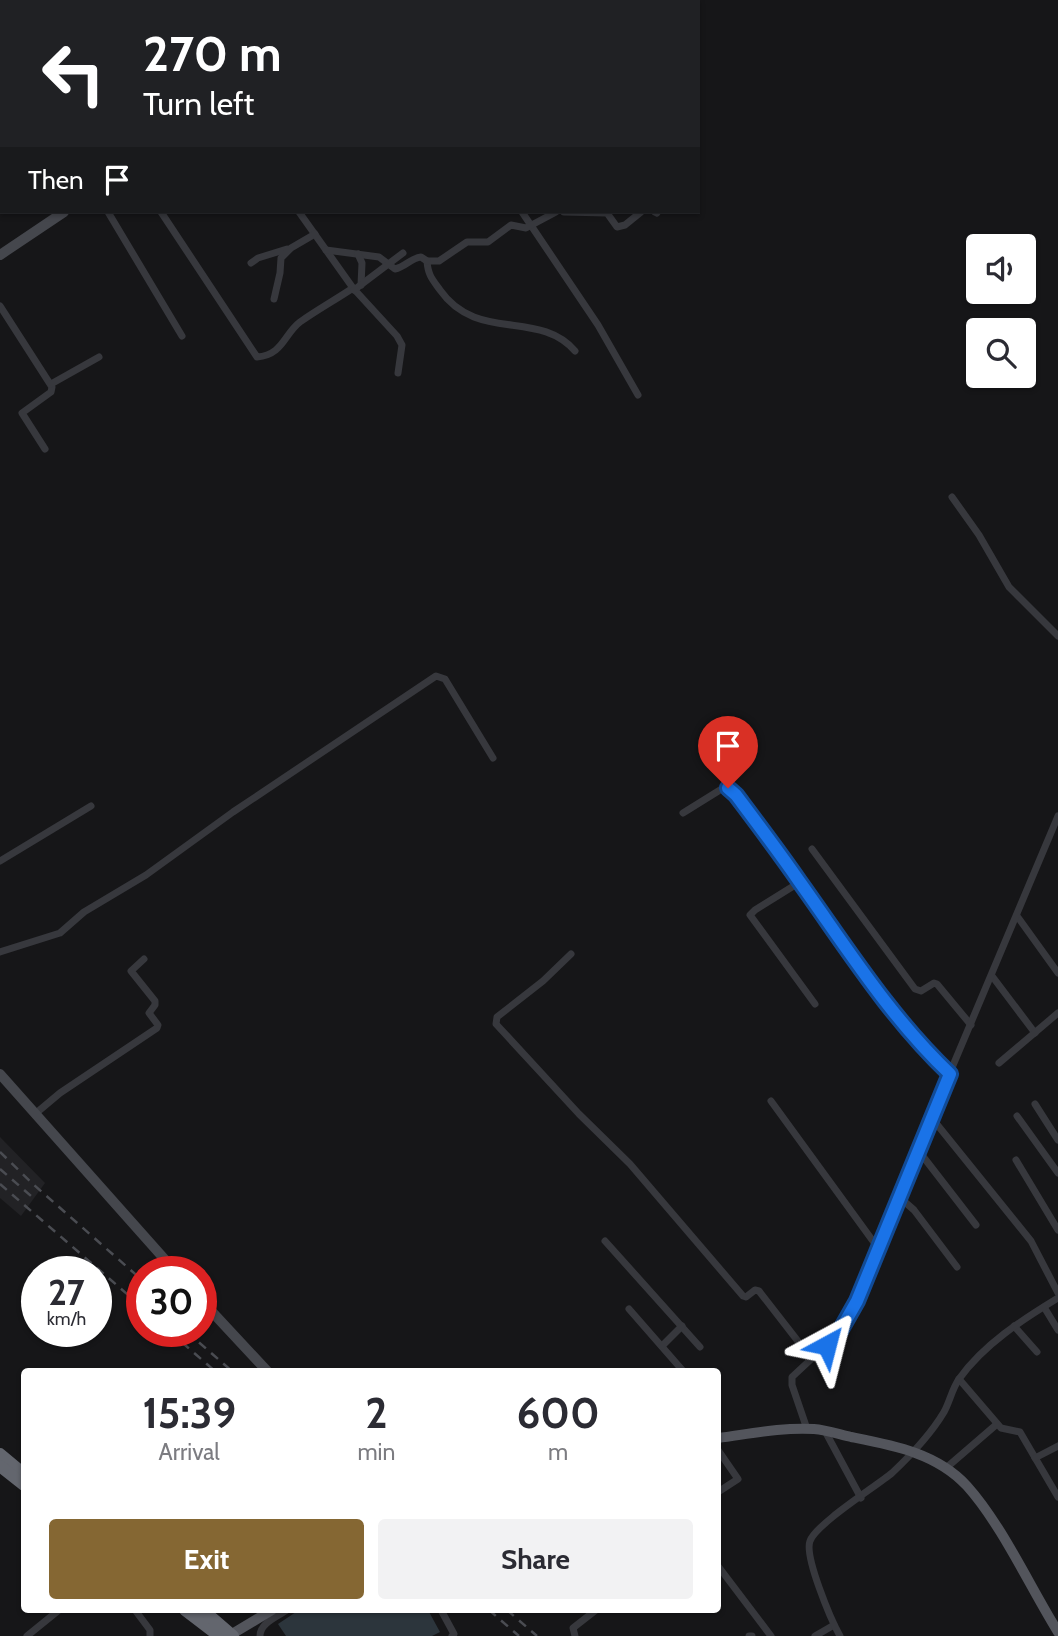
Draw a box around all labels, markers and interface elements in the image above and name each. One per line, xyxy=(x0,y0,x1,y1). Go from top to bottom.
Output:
text: 270 m xyxy=(143,24,282,83)
icon: left xyxy=(28,28,119,119)
text: Turn left xyxy=(143,84,254,123)
icon: arrive xyxy=(98,161,136,199)
text: Then xyxy=(28,164,84,196)
map controls xyxy=(966,234,1036,388)
button: sound xyxy=(966,234,1036,304)
button: search xyxy=(966,318,1036,388)
pin xyxy=(698,716,758,788)
icon: arrive xyxy=(709,727,747,765)
speed limit sign: 30 xyxy=(126,1256,217,1347)
text: 27 xyxy=(48,1271,85,1314)
text: km/h xyxy=(47,1308,86,1330)
position arrow xyxy=(790,1308,864,1382)
text: 15:39 xyxy=(142,1387,236,1439)
text: 2 xyxy=(365,1387,387,1439)
text: 600 xyxy=(517,1387,600,1439)
text: Arrival xyxy=(159,1438,220,1466)
text: min xyxy=(357,1438,395,1466)
text: m xyxy=(548,1438,568,1466)
button: Exit xyxy=(49,1519,364,1599)
button: Share xyxy=(378,1519,693,1599)

